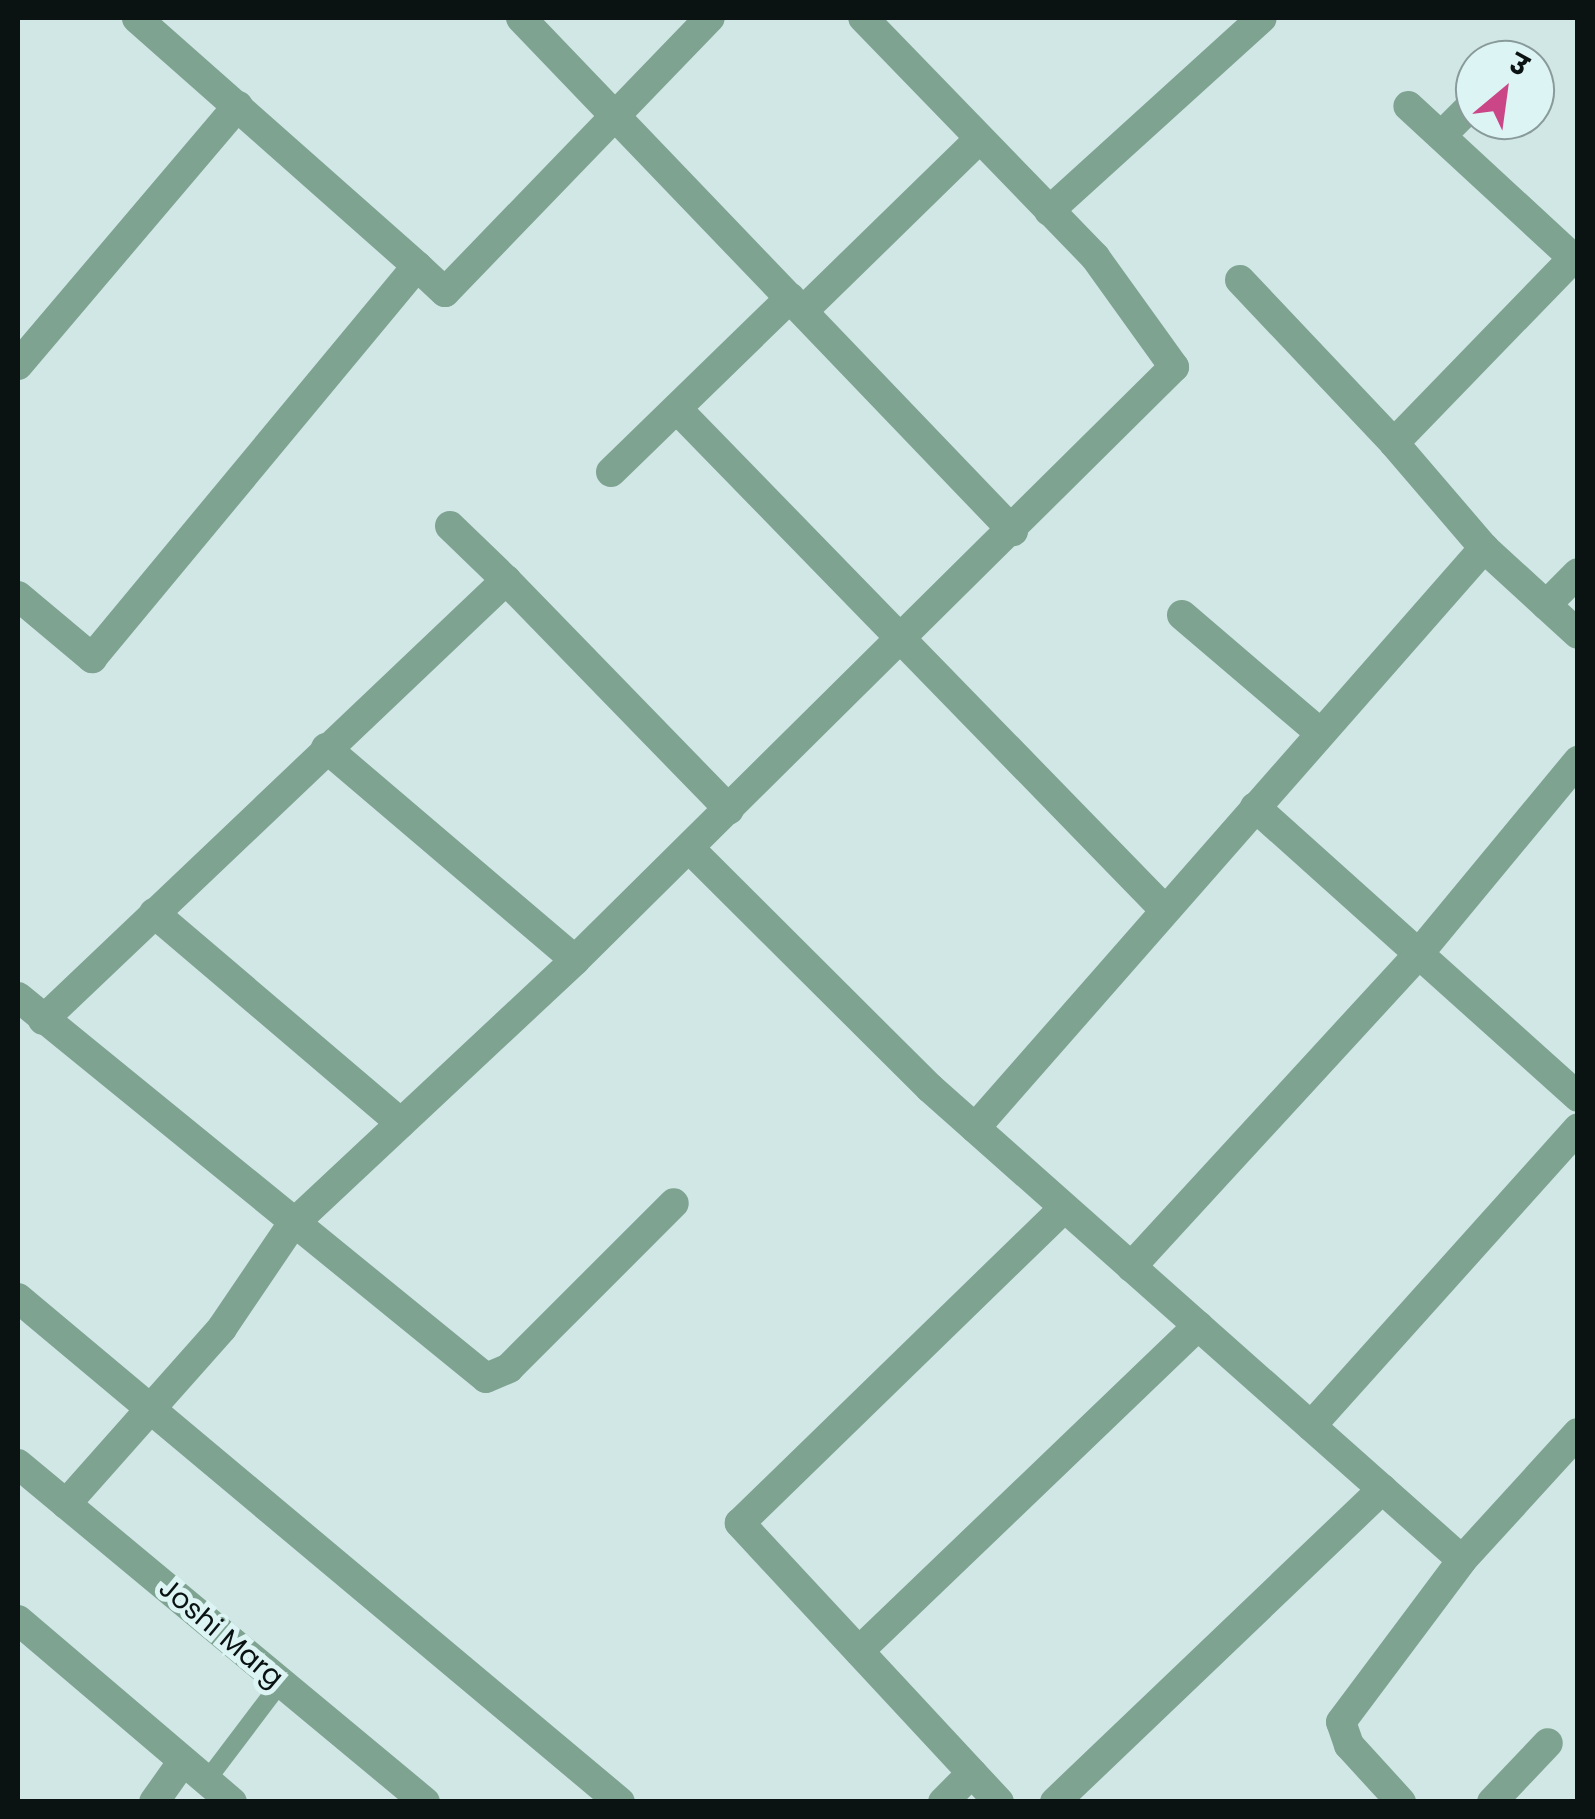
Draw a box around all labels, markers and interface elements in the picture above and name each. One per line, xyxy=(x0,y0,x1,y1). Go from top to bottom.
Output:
north arrow xyxy=(1455,40,1555,140)
text: उ xyxy=(1502,44,1535,86)
street label: Joshi Marg xyxy=(152,1571,290,1695)

